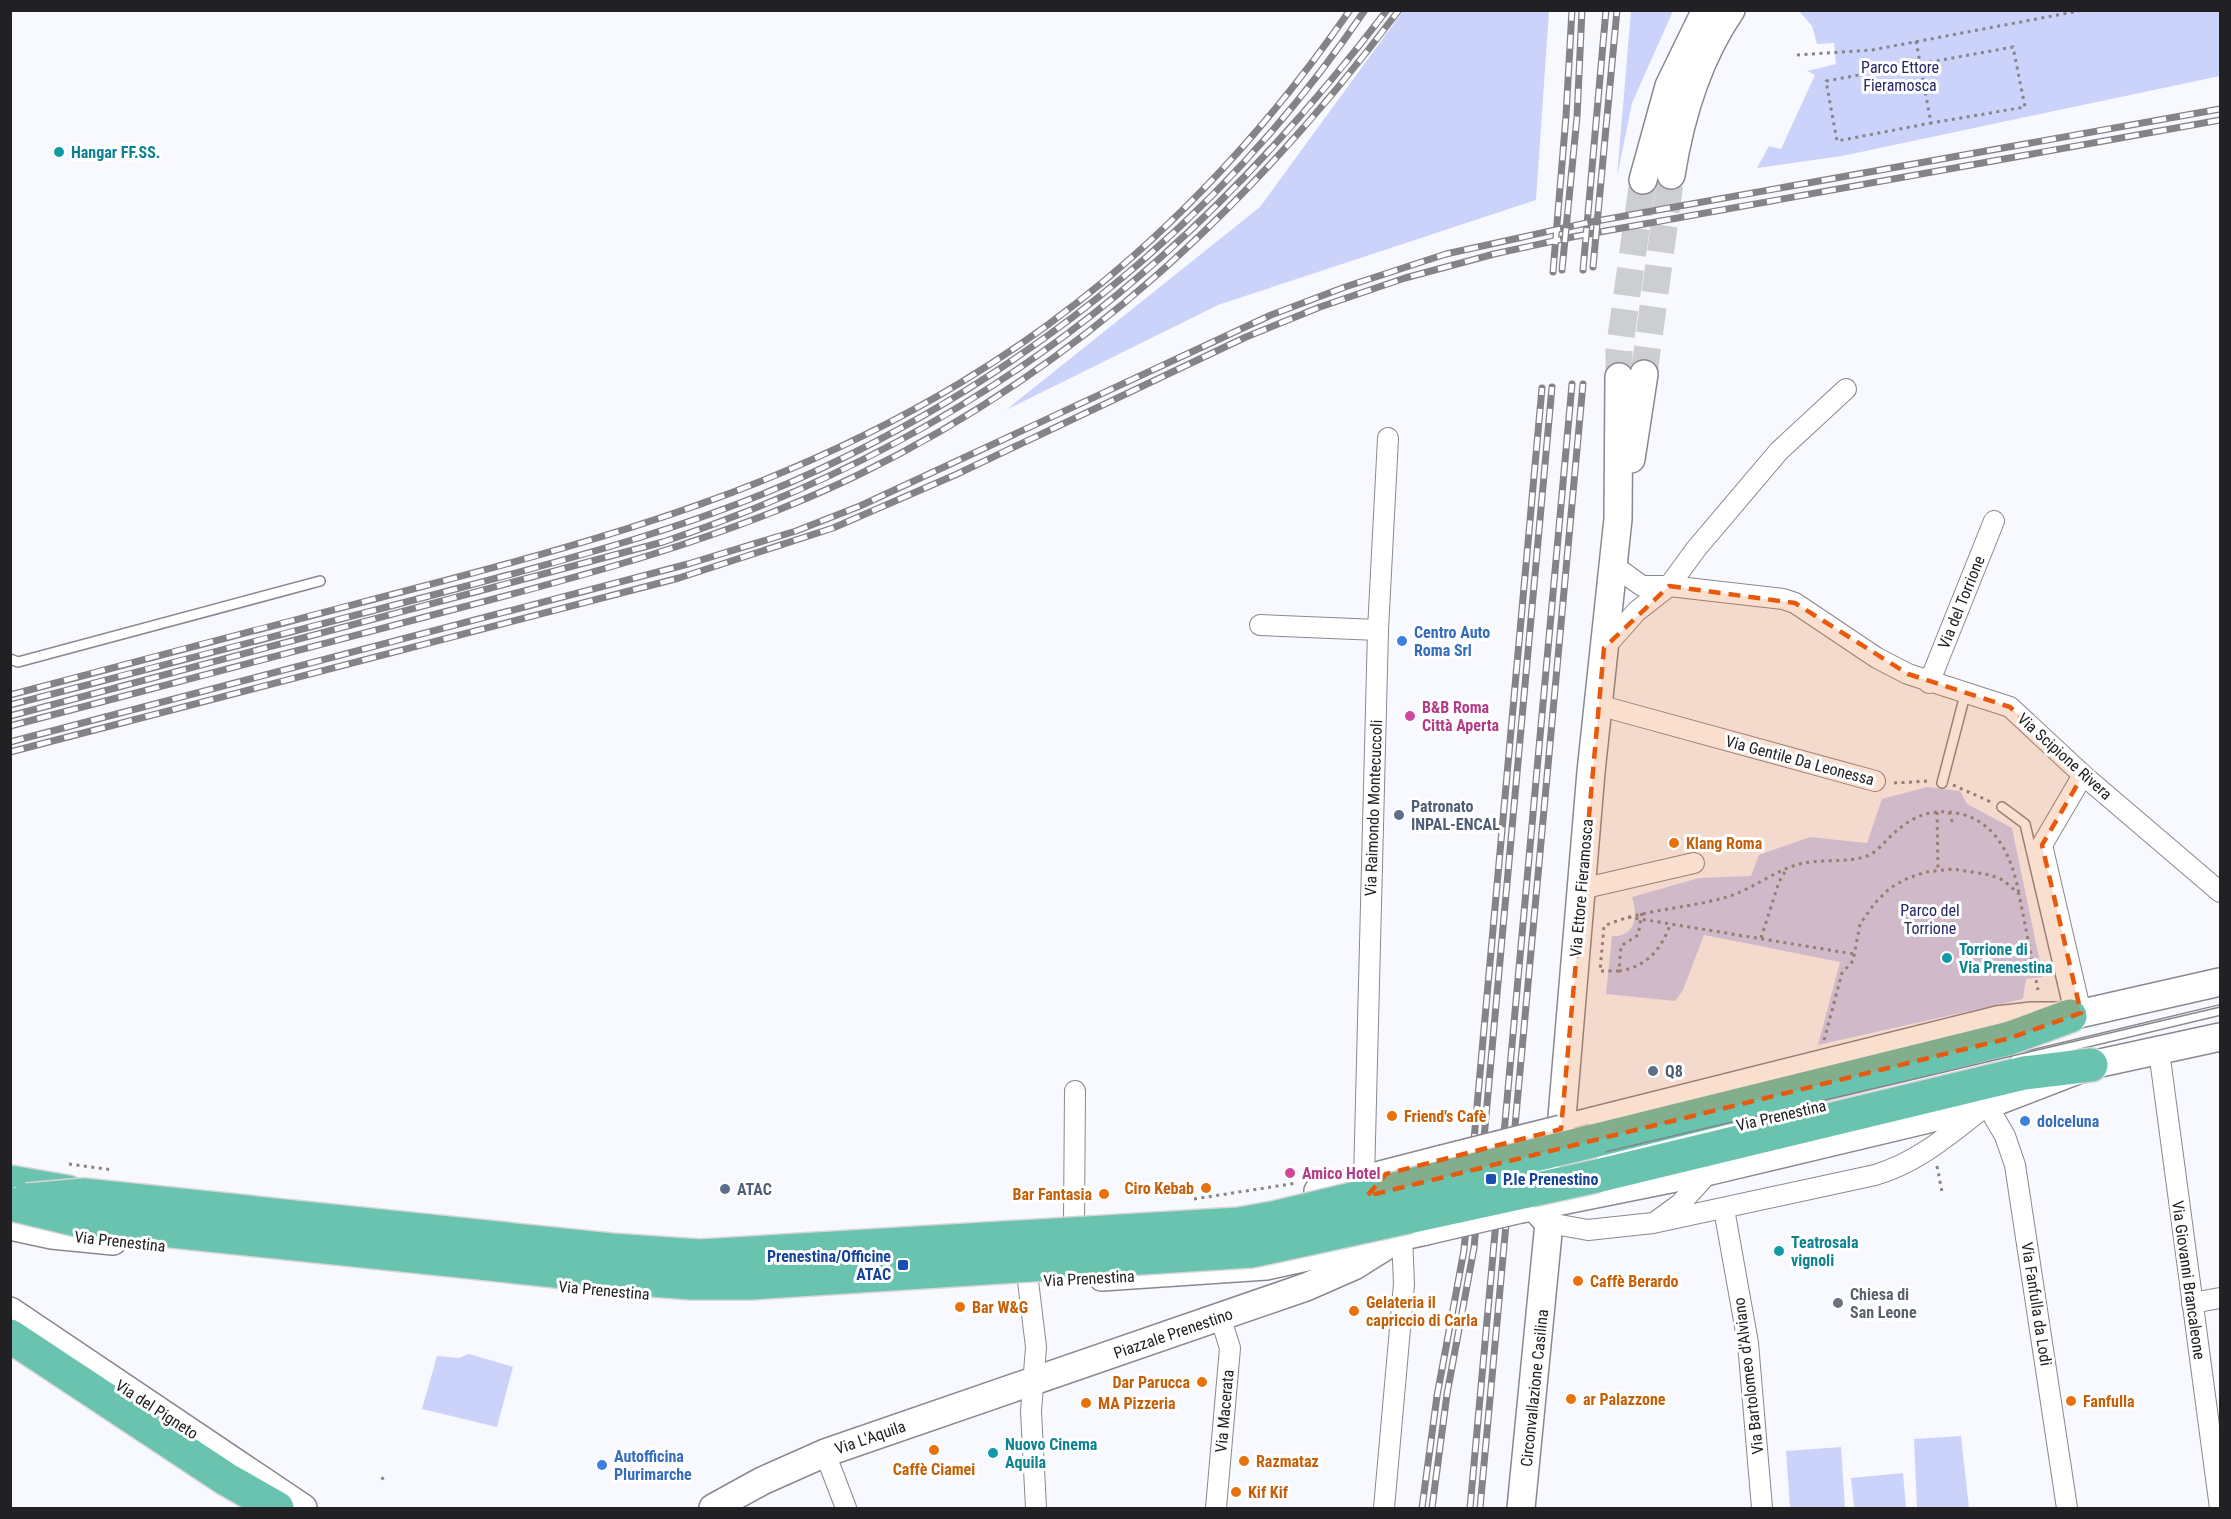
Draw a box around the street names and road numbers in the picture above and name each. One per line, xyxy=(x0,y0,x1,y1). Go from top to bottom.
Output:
street label: Via del Torrione xyxy=(1934,553,1989,652)
street label: Via Scipione Rivera xyxy=(2014,709,2116,804)
street label: Via Raimondo Montecuccoli xyxy=(1361,719,1386,897)
street label: Via Gentile Da Leonessa xyxy=(1723,732,1876,789)
street label: Via Ettore Fieramosca xyxy=(1566,818,1597,958)
street label: Via Prenestina xyxy=(1734,1096,1828,1135)
street label: Via Giovanni Brancaleone xyxy=(2168,1199,2209,1361)
street label: Via Prenestina xyxy=(73,1227,166,1256)
street label: Via Fanfulla da Lodi xyxy=(2017,1241,2056,1367)
street label: Via Prenestina xyxy=(1043,1267,1135,1290)
street label: Via Prenestina xyxy=(558,1277,650,1304)
street label: Via Bartolomeo d'Alviano xyxy=(1729,1296,1768,1455)
street label: Piazzale Prenestino xyxy=(1111,1304,1235,1363)
street label: Circonvallazione Casilina xyxy=(1517,1308,1552,1468)
street label: Via Macerata xyxy=(1211,1369,1238,1453)
street label: Via del Pigneto xyxy=(112,1376,202,1443)
street label: Via L'Aquila xyxy=(832,1417,908,1458)

